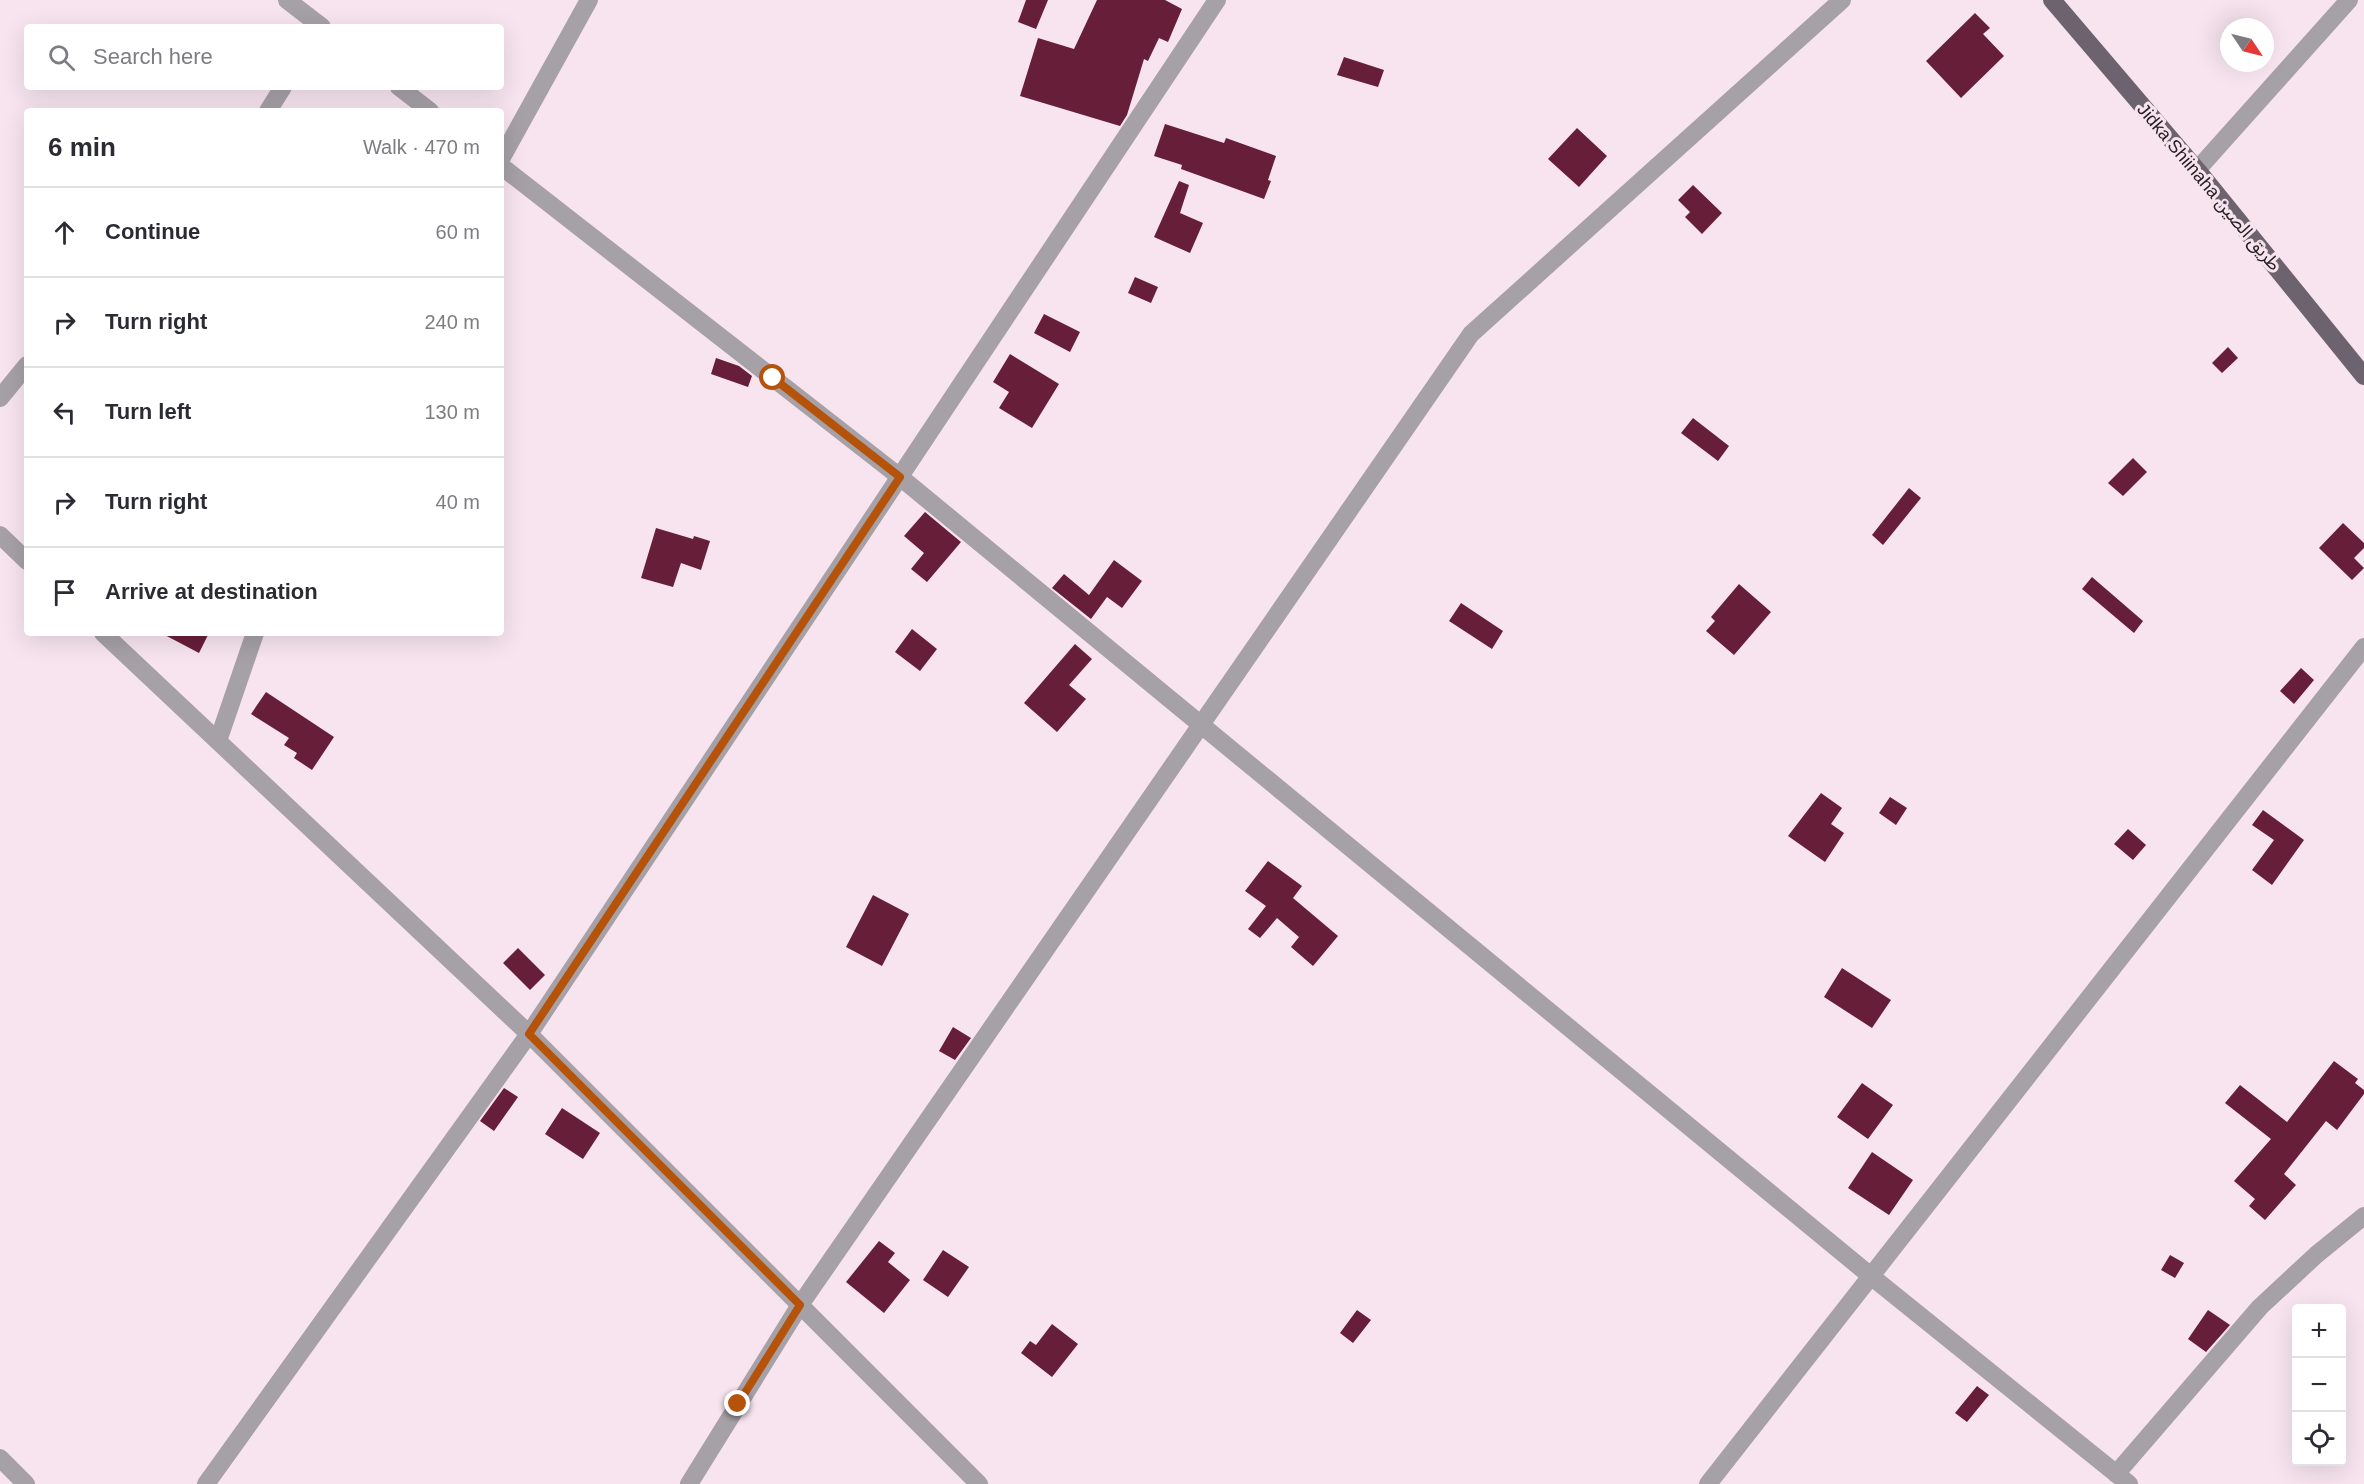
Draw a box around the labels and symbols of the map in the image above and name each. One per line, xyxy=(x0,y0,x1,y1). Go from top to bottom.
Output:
north arrow xyxy=(2220,18,2274,72)
street label: Jidka Shiinaha طريق الصين xyxy=(2133,99,2285,275)
route start xyxy=(759,364,785,390)
route end xyxy=(724,1390,750,1416)

